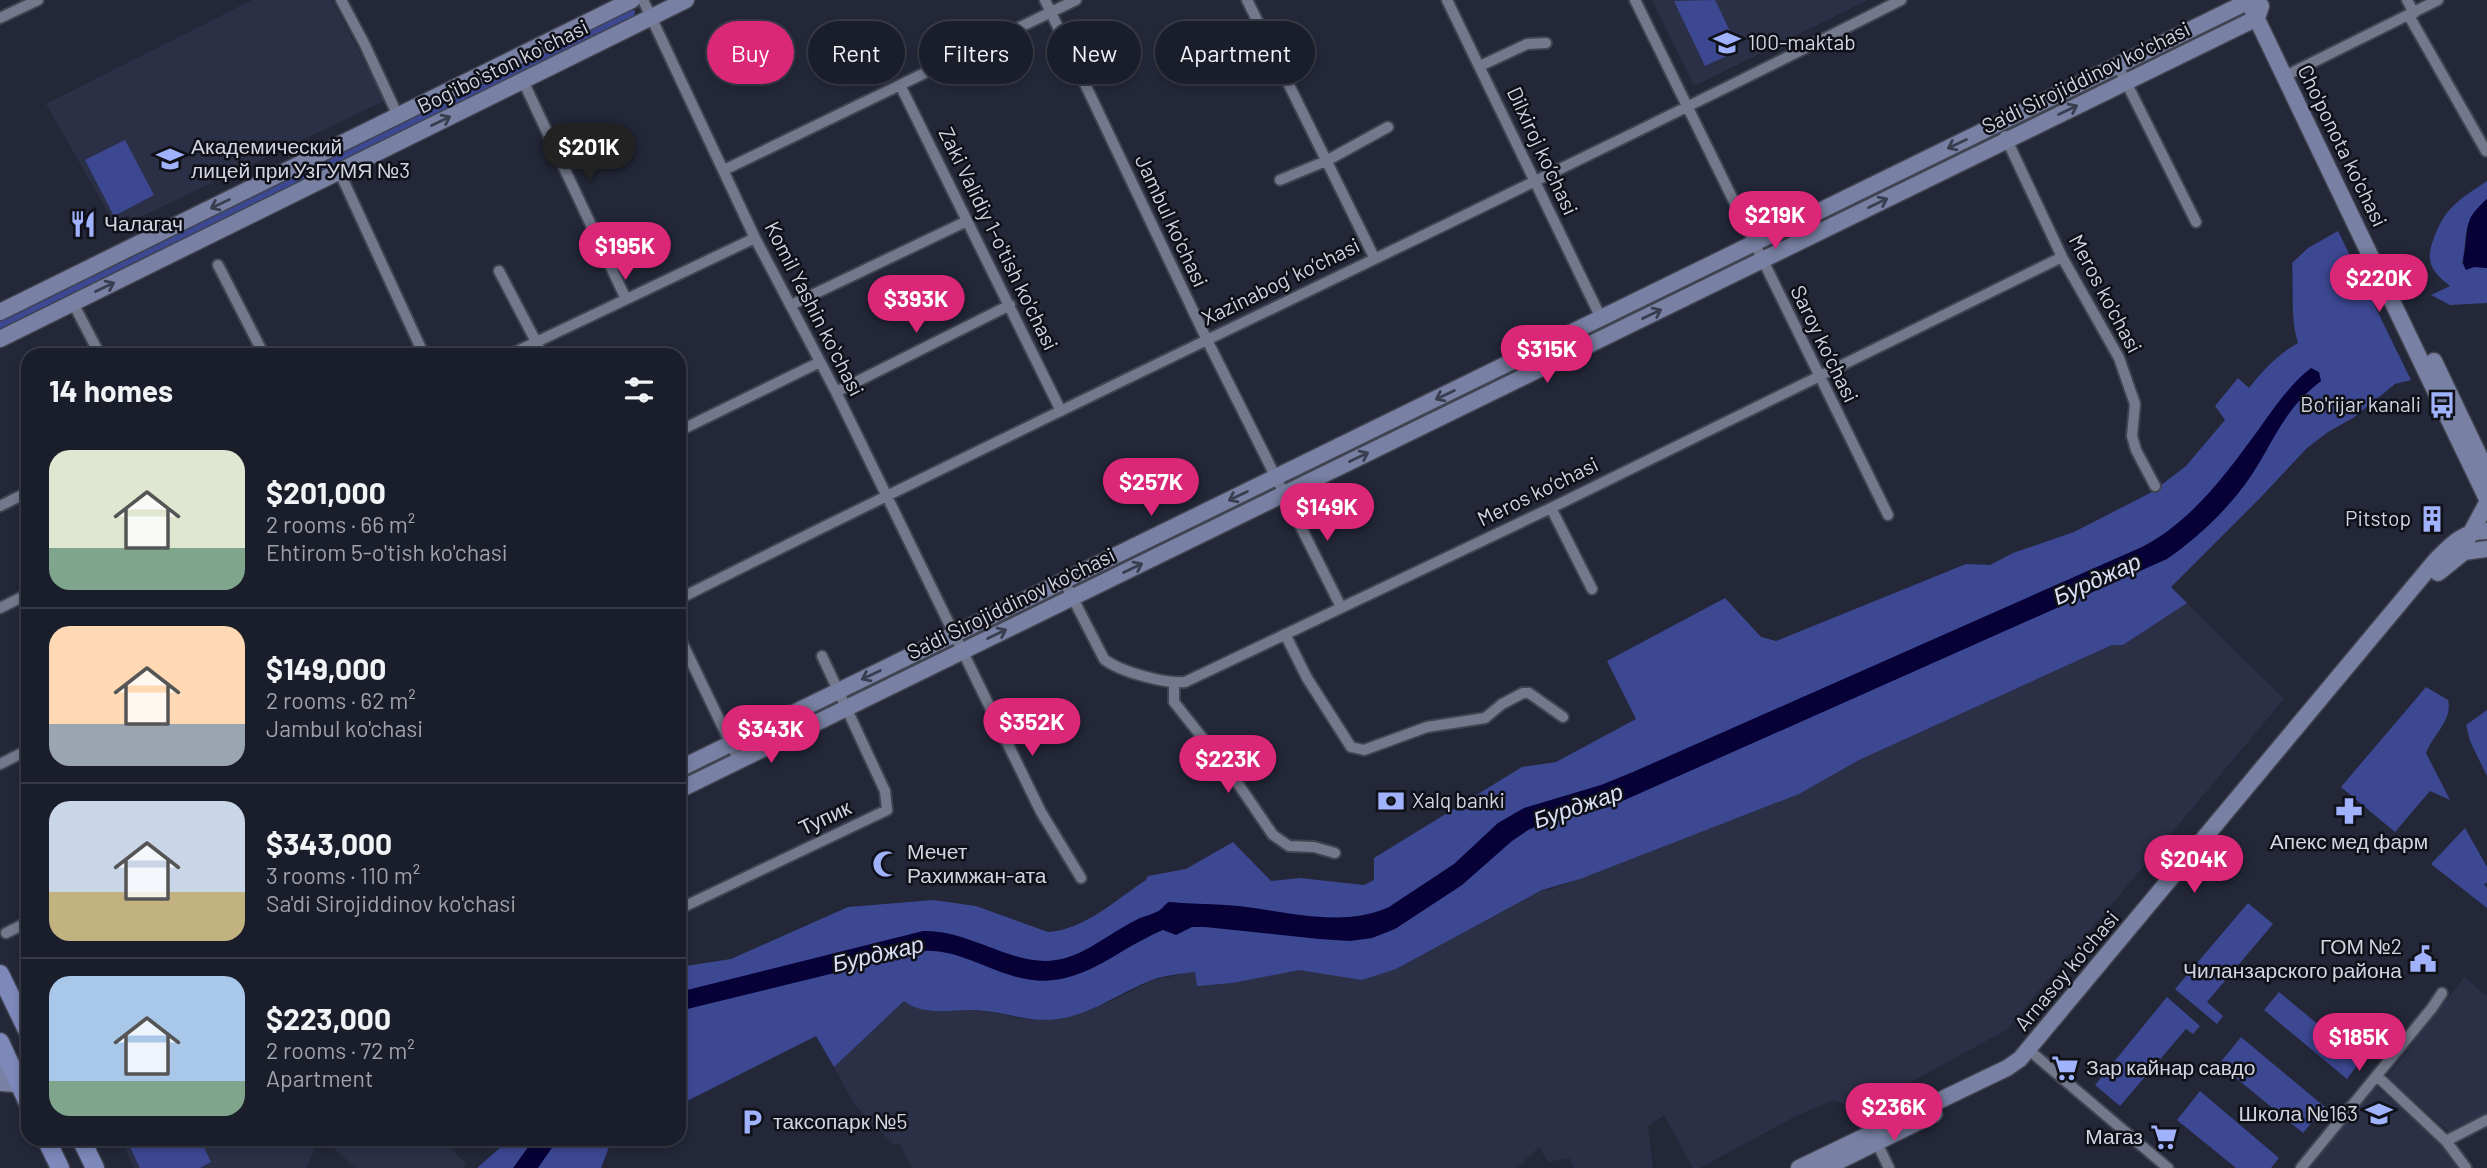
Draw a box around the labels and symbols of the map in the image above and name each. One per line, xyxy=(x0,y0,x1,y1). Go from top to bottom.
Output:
street label: Bogʻiboʻston koʻchasi xyxy=(413,13,592,118)
street label: Sa'di Sirojiddinov ko'chasi xyxy=(1977,15,2193,138)
school or university icon: 100-maktab xyxy=(1712,28,1742,58)
place label: 100-maktab xyxy=(1748,29,1856,54)
street label: Cho'ponota ko'chasi xyxy=(2293,60,2393,230)
street label: Dilxiroj ko‘chasi xyxy=(1503,82,1584,218)
one-way arrow xyxy=(2057,103,2078,117)
one-way arrow xyxy=(430,114,451,128)
street label: Zaki Validiy 1-o'tish ko'chasi xyxy=(934,123,1064,354)
pin: $201K xyxy=(540,124,638,183)
place label: Академический лицей при УзГУМЯ №3 xyxy=(191,133,410,182)
one-way arrow xyxy=(1947,138,1968,152)
school or university icon: Академический лицей при УзГУМЯ №3 xyxy=(155,144,185,174)
street label: Jambul ko'chasi xyxy=(1131,150,1214,291)
pin: $219K xyxy=(1726,191,1824,251)
one-way arrow xyxy=(1867,196,1888,210)
one-way arrow xyxy=(210,198,231,211)
restaurant icon: Чалагач xyxy=(68,209,98,239)
place label: Чалагач xyxy=(104,210,183,235)
street label: Komil Yashin koʻchasi xyxy=(760,217,870,400)
pin: $195K xyxy=(576,222,674,282)
street label: Meros ko'chasi xyxy=(2065,230,2148,357)
street label: Xazinabog‘ ko‘chasi xyxy=(1197,232,1363,330)
pin: $220K xyxy=(2330,254,2428,314)
pin: $393K xyxy=(867,276,965,335)
one-way arrow xyxy=(94,280,115,294)
street label: Saroy ko‘chasi xyxy=(1786,281,1864,406)
one-way arrow xyxy=(1641,307,1662,320)
pin: $315K xyxy=(1498,326,1596,385)
one-way arrow xyxy=(1435,388,1456,402)
bus stop icon: Bo'rijar kanali xyxy=(2427,390,2457,420)
place label: Bo'rijar kanali xyxy=(2300,391,2421,416)
one-way arrow xyxy=(1348,449,1369,463)
street label: Meros ko‘chasi xyxy=(1473,451,1602,531)
pin: $257K xyxy=(1102,458,1200,518)
pin: $149K xyxy=(1278,484,1376,543)
one-way arrow xyxy=(1228,490,1249,503)
building icon: Pitstop xyxy=(2417,504,2447,534)
place label: Pitstop xyxy=(2345,505,2411,530)
street label: Sa'di Sirojiddinov ko'chasi xyxy=(902,541,1118,664)
water label: Бурджар xyxy=(2048,546,2145,610)
one-way arrow xyxy=(1122,560,1143,574)
one-way arrow xyxy=(986,627,1007,641)
one-way arrow xyxy=(861,668,882,682)
pin: $352K xyxy=(983,698,1081,758)
pin: $343K xyxy=(722,706,820,765)
pin: $223K xyxy=(1179,736,1277,795)
water label: Бурджар xyxy=(1529,777,1626,833)
bank icon: Xalq banki xyxy=(1376,786,1406,816)
place label: Xalq banki xyxy=(1412,787,1505,812)
street label: Тупик xyxy=(794,793,855,839)
pharmacy icon: Апекс мед фарм xyxy=(2334,796,2364,826)
place label: Апекс мед фарм xyxy=(2270,828,2428,853)
pin: $204K xyxy=(2145,836,2243,895)
place label: Мечет Рахимжан-ата xyxy=(907,838,1047,887)
mosque icon: Мечет Рахимжан-ата xyxy=(871,849,901,879)
street label: Arnasoy ko'chasi xyxy=(2008,905,2123,1035)
water label: Бурджар xyxy=(829,929,926,977)
place label: ГОМ №2 Чиланзарского района xyxy=(2183,933,2402,982)
public building icon: ГОМ №2 Чиланзарского района xyxy=(2408,944,2438,974)
pin: $185K xyxy=(2310,1014,2408,1073)
supermarket icon: Зар кайнар савдо xyxy=(2050,1053,2080,1083)
place label: Зар кайнар савдо xyxy=(2086,1054,2256,1079)
pin: $236K xyxy=(1845,1084,1943,1143)
school or university icon: Школа №163 xyxy=(2364,1099,2394,1129)
place label: Школа №163 xyxy=(2238,1100,2358,1125)
parking icon: таксопарк №5 xyxy=(737,1107,767,1137)
place label: таксопарк №5 xyxy=(773,1108,907,1133)
supermarket icon: Магаз xyxy=(2149,1122,2179,1152)
place label: Магаз xyxy=(2085,1123,2143,1148)

